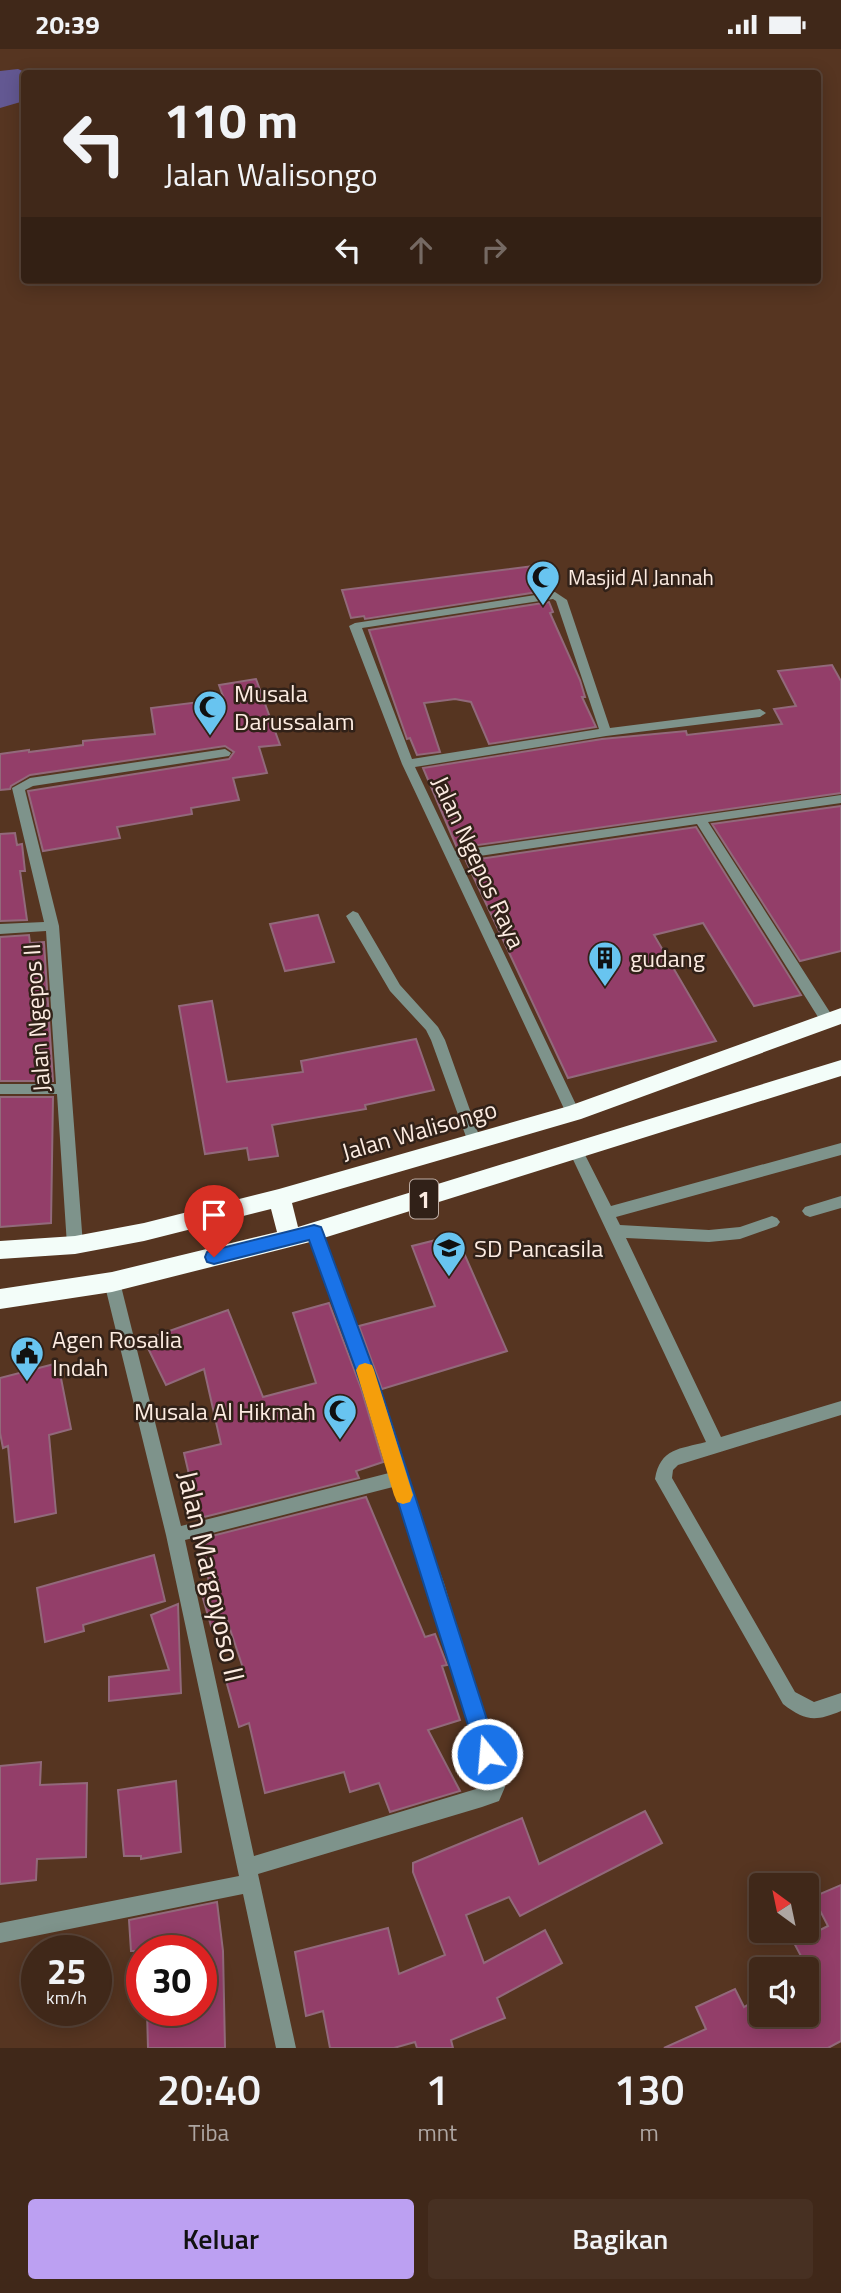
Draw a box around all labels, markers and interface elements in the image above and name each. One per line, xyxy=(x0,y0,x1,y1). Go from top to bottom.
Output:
text: 20:39 xyxy=(35,5,100,44)
text: 110 m xyxy=(164,82,298,157)
icon: left xyxy=(49,98,140,189)
text: Jalan Walisongo xyxy=(164,150,378,198)
icon: left xyxy=(329,231,367,269)
icon: ahead xyxy=(402,231,440,269)
icon: right xyxy=(475,231,513,269)
mosque icon: Masjid Al Jannah xyxy=(524,558,562,607)
place label: Masjid Al Jannah xyxy=(568,561,714,593)
place label: Musala Darussalam xyxy=(234,675,355,739)
mosque icon: Musala Darussalam xyxy=(191,688,229,737)
street label: Jalan Ngepos Raya xyxy=(423,770,535,954)
building icon: gudang xyxy=(586,939,624,988)
place label: gudang xyxy=(630,940,705,976)
street label: Jalan Ngepos II xyxy=(13,943,59,1093)
street label: Jalan Walisongo xyxy=(337,1091,501,1169)
road number: 1 xyxy=(410,1179,438,1219)
pin xyxy=(184,1185,244,1257)
icon: arrive xyxy=(195,1196,233,1234)
school or university icon: SD Pancasila xyxy=(430,1229,468,1278)
place label: SD Pancasila xyxy=(474,1230,603,1266)
place label: Agen Rosalia Indah xyxy=(52,1321,182,1385)
public building icon: Agen Rosalia Indah xyxy=(8,1334,46,1383)
mosque icon: Musala Al Hikmah xyxy=(321,1392,359,1441)
place label: Musala Al Hikmah xyxy=(134,1393,316,1429)
street label: Jalan Margoyoso II xyxy=(167,1466,257,1686)
position arrow xyxy=(450,1717,524,1791)
north arrow xyxy=(749,1873,819,1943)
map controls xyxy=(749,1873,819,2027)
speed limit sign: 30 xyxy=(126,1935,217,2026)
text: 25 xyxy=(47,1944,86,1998)
button: sound xyxy=(749,1957,819,2027)
text: km/h xyxy=(46,1984,87,2011)
text: 20:40 xyxy=(157,2057,261,2121)
text: 1 xyxy=(426,2057,449,2121)
text: 130 xyxy=(614,2057,684,2121)
text: Tiba xyxy=(188,2115,229,2150)
text: mnt xyxy=(417,2115,457,2150)
text: m xyxy=(639,2115,659,2150)
button: Keluar xyxy=(28,2199,414,2279)
button: Bagikan xyxy=(428,2199,813,2279)

